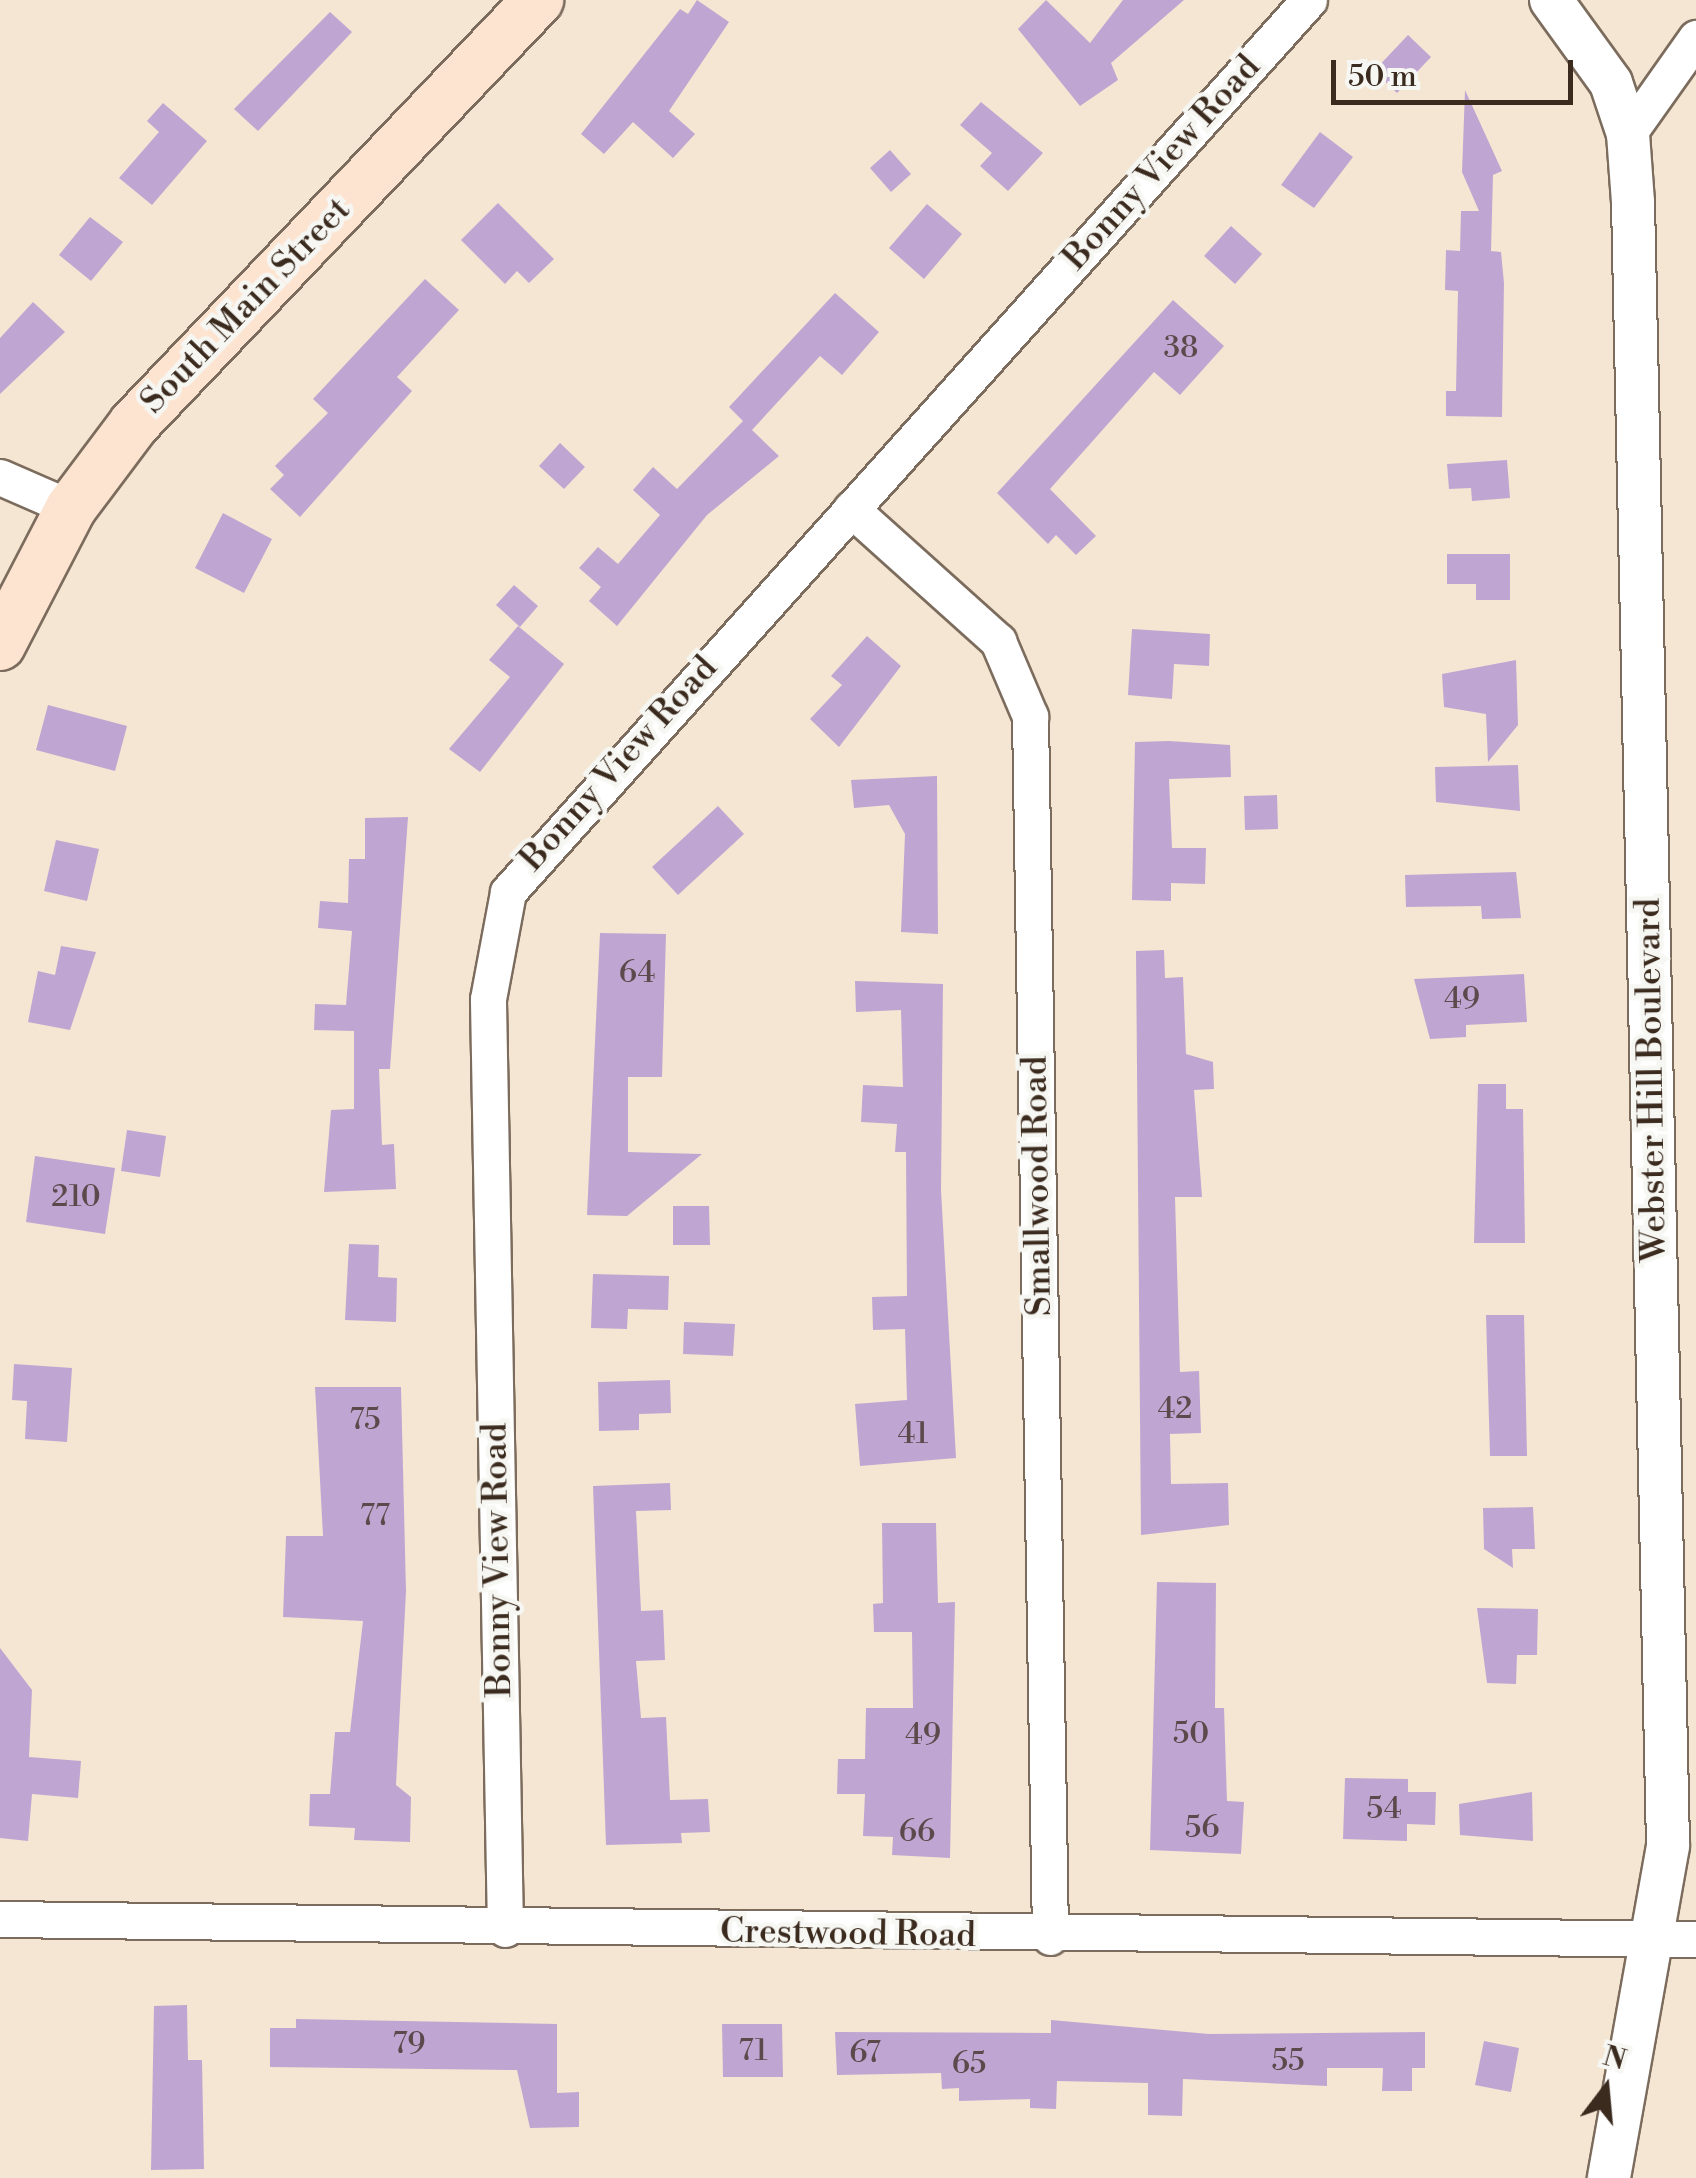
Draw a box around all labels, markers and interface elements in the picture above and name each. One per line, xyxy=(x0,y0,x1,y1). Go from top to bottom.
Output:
scale bar xyxy=(1336,40,1578,102)
street label: Bonny View Road xyxy=(1055,47,1269,279)
text: 50 m xyxy=(1348,58,1417,96)
street label: South Main Street xyxy=(132,189,360,423)
house number: 38 xyxy=(1164,330,1198,366)
street label: Bonny View Road xyxy=(512,648,726,880)
street label: Webster Hill Boulevard xyxy=(1628,898,1676,1262)
house number: 64 xyxy=(619,955,655,991)
house number: 49 xyxy=(1444,981,1480,1017)
street label: Smallwood Road xyxy=(1015,1055,1061,1317)
house number: 210 xyxy=(51,1179,101,1215)
house number: 42 xyxy=(1158,1391,1192,1427)
house number: 75 xyxy=(349,1402,381,1438)
house number: 41 xyxy=(898,1416,928,1452)
street label: Bonny View Road xyxy=(475,1422,521,1698)
house number: 77 xyxy=(360,1498,390,1534)
house number: 50 xyxy=(1173,1716,1209,1752)
house number: 49 xyxy=(905,1717,941,1753)
house number: 54 xyxy=(1367,1791,1401,1827)
house number: 56 xyxy=(1185,1810,1219,1846)
house number: 66 xyxy=(899,1814,935,1850)
street label: Crestwood Road xyxy=(720,1911,976,1957)
house number: 79 xyxy=(393,2026,425,2062)
house number: 71 xyxy=(738,2033,768,2069)
house number: 67 xyxy=(849,2035,881,2071)
north arrow xyxy=(1556,2038,1656,2138)
text: N xyxy=(1599,2039,1630,2079)
house number: 55 xyxy=(1271,2043,1305,2079)
house number: 65 xyxy=(952,2046,986,2082)

